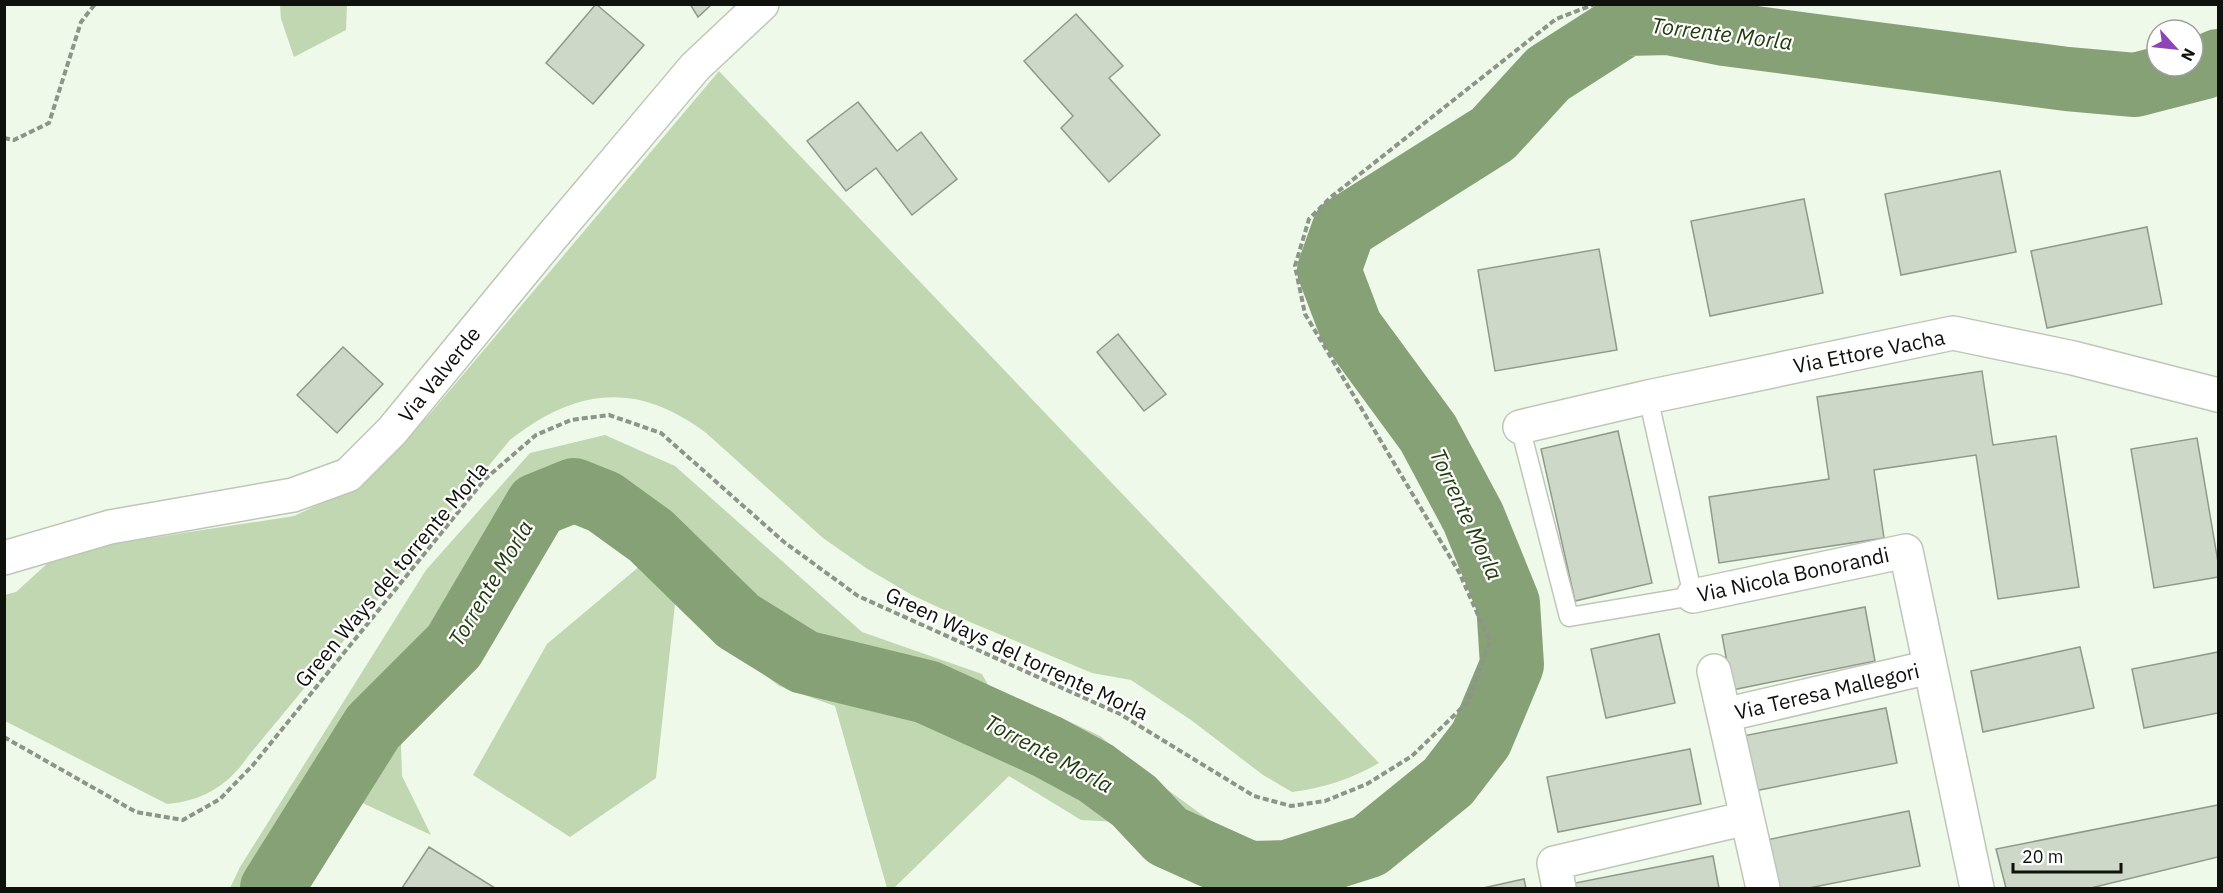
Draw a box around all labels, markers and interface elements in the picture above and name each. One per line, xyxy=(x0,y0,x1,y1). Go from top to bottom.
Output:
water label: Torrente Morla xyxy=(1650,10,1794,56)
north arrow xyxy=(2145,18,2205,78)
text: N xyxy=(2177,45,2200,65)
street label: Via Valverde xyxy=(392,320,486,428)
street label: Via Ettore Vacha xyxy=(1791,323,1947,379)
water label: Torrente Morla xyxy=(1424,444,1510,584)
street label: Green Ways del torrente Morla xyxy=(288,455,494,693)
water label: Torrente Morla xyxy=(441,515,539,651)
street label: Via Nicola Bonorandi xyxy=(1694,540,1892,608)
street label: Green Ways del torrente Morla xyxy=(881,580,1153,726)
street label: Via Teresa Mallegori xyxy=(1732,656,1922,726)
water label: Torrente Morla xyxy=(980,707,1118,799)
scale bar xyxy=(2013,836,2121,874)
text: 20 m xyxy=(2022,845,2064,868)

